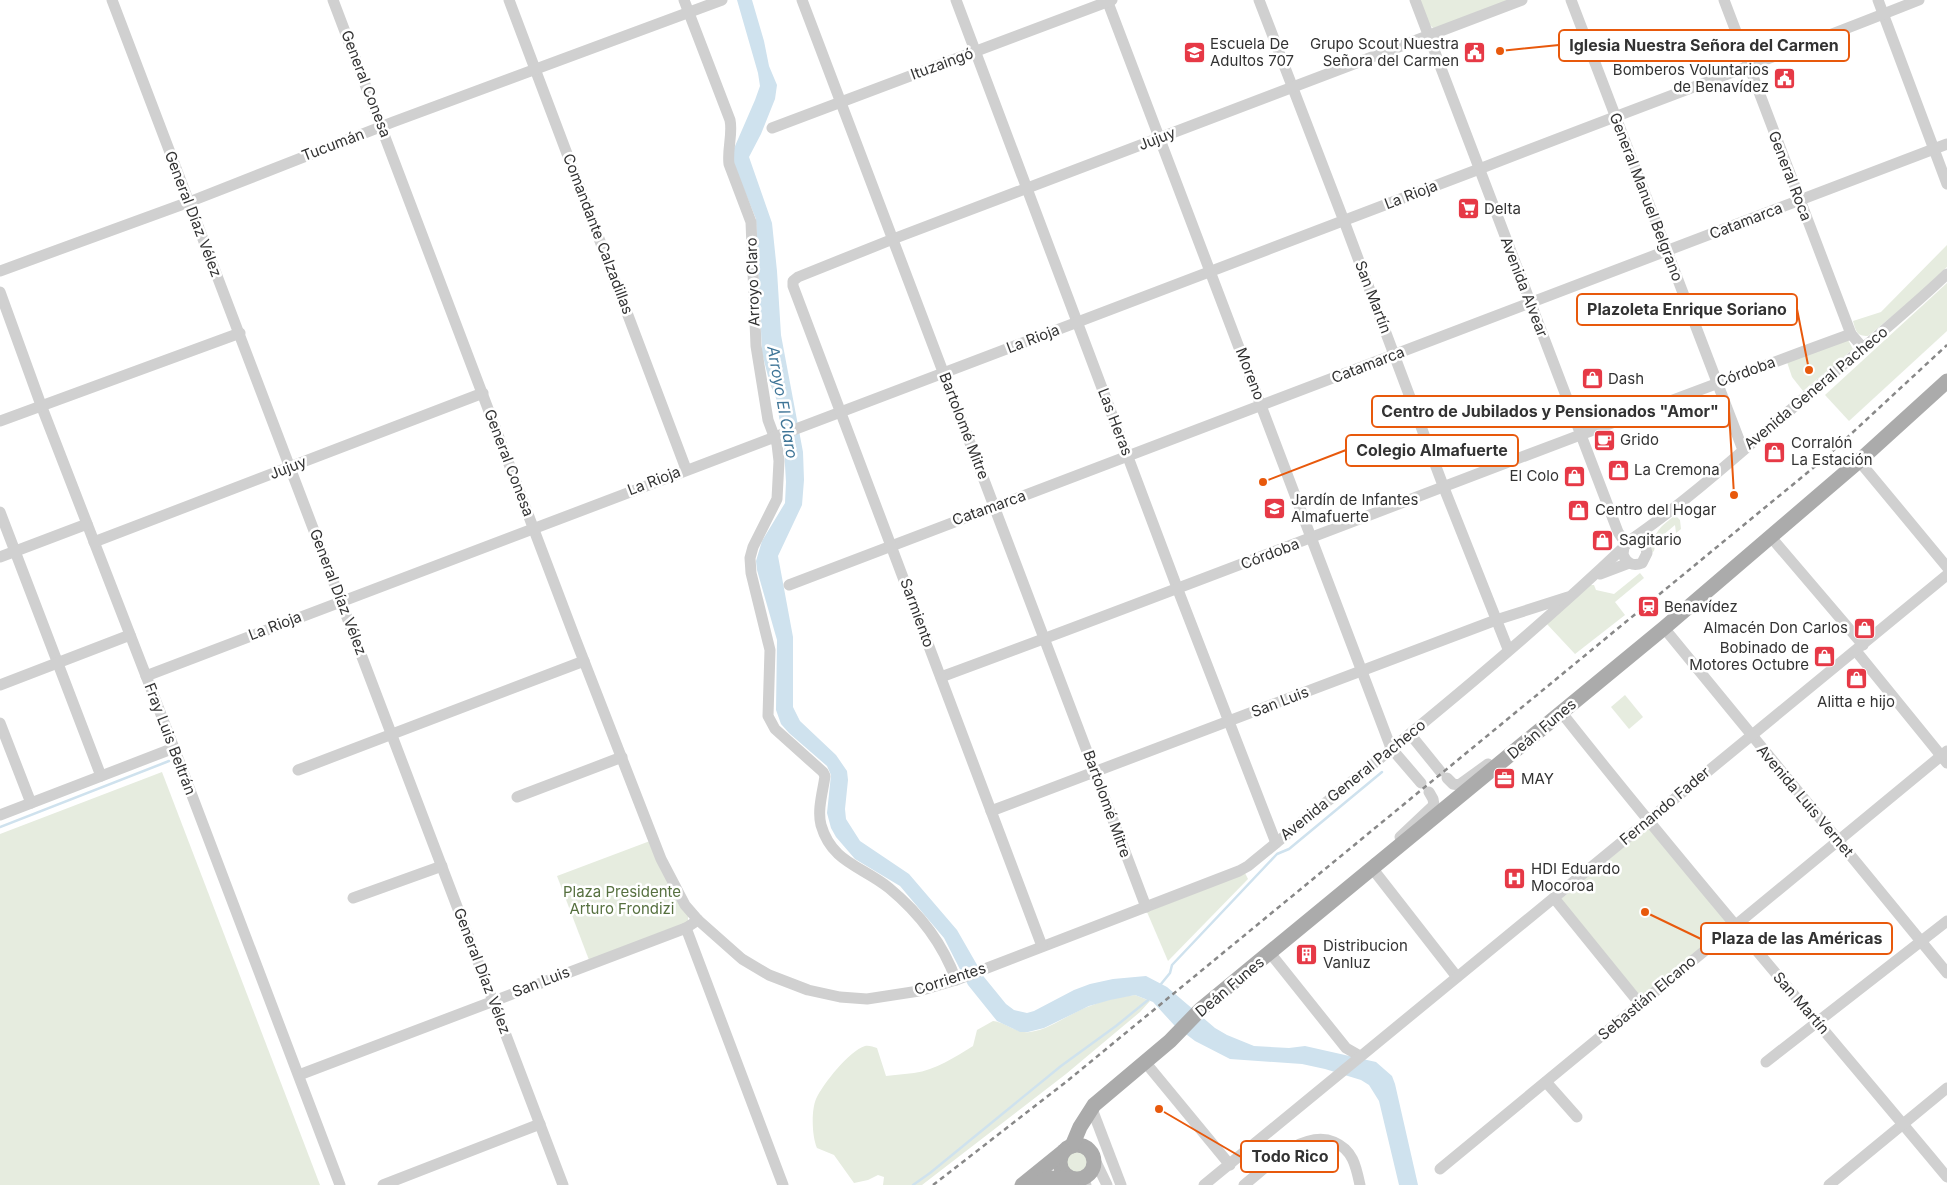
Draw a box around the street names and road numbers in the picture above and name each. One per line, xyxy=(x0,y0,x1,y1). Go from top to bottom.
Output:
street label: General Conesa xyxy=(337,27,396,140)
street label: Ituzaingó xyxy=(908,43,976,84)
street label: General Manuel Belgrano xyxy=(1606,110,1687,284)
street label: Jujuy xyxy=(1136,123,1179,154)
street label: Tucumán xyxy=(299,124,367,165)
street label: General Roca xyxy=(1765,128,1816,224)
street label: General Díaz Vélez xyxy=(161,148,226,280)
street label: Comandante Calzadillas xyxy=(559,151,638,317)
street label: La Rioja xyxy=(1382,176,1440,213)
street label: Catamarca xyxy=(1707,198,1785,243)
street label: Avenida Alvear xyxy=(1497,234,1552,340)
street label: Arroyo Claro xyxy=(741,237,764,327)
street label: San Martín xyxy=(1351,258,1396,336)
street label: La Rioja xyxy=(1004,320,1062,357)
street label: Avenida General Pacheco xyxy=(1740,322,1891,453)
street label: Catamarca xyxy=(1329,342,1407,387)
street label: Moreno xyxy=(1232,345,1269,403)
street label: Córdoba xyxy=(1714,352,1778,391)
street label: Bartolomé Mitre xyxy=(935,370,994,482)
street label: Las Heras xyxy=(1094,385,1137,458)
street label: General Conesa xyxy=(480,406,539,519)
street label: Jujuy xyxy=(267,452,310,483)
street label: La Rioja xyxy=(625,462,683,499)
street label: Catamarca xyxy=(949,485,1028,530)
street label: General Díaz Vélez xyxy=(306,526,371,658)
street label: Córdoba xyxy=(1238,534,1302,573)
street label: Sarmiento xyxy=(896,576,939,650)
street label: La Rioja xyxy=(246,607,304,644)
street label: Fray Luis Beltrán xyxy=(140,680,201,797)
street label: San Luis xyxy=(1248,682,1311,721)
street label: Deán Funes xyxy=(1503,694,1580,763)
street label: Avenida General Pacheco xyxy=(1276,715,1429,844)
street label: Avenida Luis Vernet xyxy=(1753,741,1858,861)
street label: Bartolomé Mitre xyxy=(1079,748,1136,860)
street label: Fernando Fader xyxy=(1616,762,1714,849)
street label: General Díaz Vélez xyxy=(450,905,515,1037)
street label: Sebastián Elcano xyxy=(1594,951,1699,1044)
street label: Deán Funes xyxy=(1191,952,1268,1021)
street label: Corrientes xyxy=(912,958,988,999)
street label: San Luis xyxy=(509,962,572,1001)
street label: San Martín xyxy=(1769,968,1834,1038)

